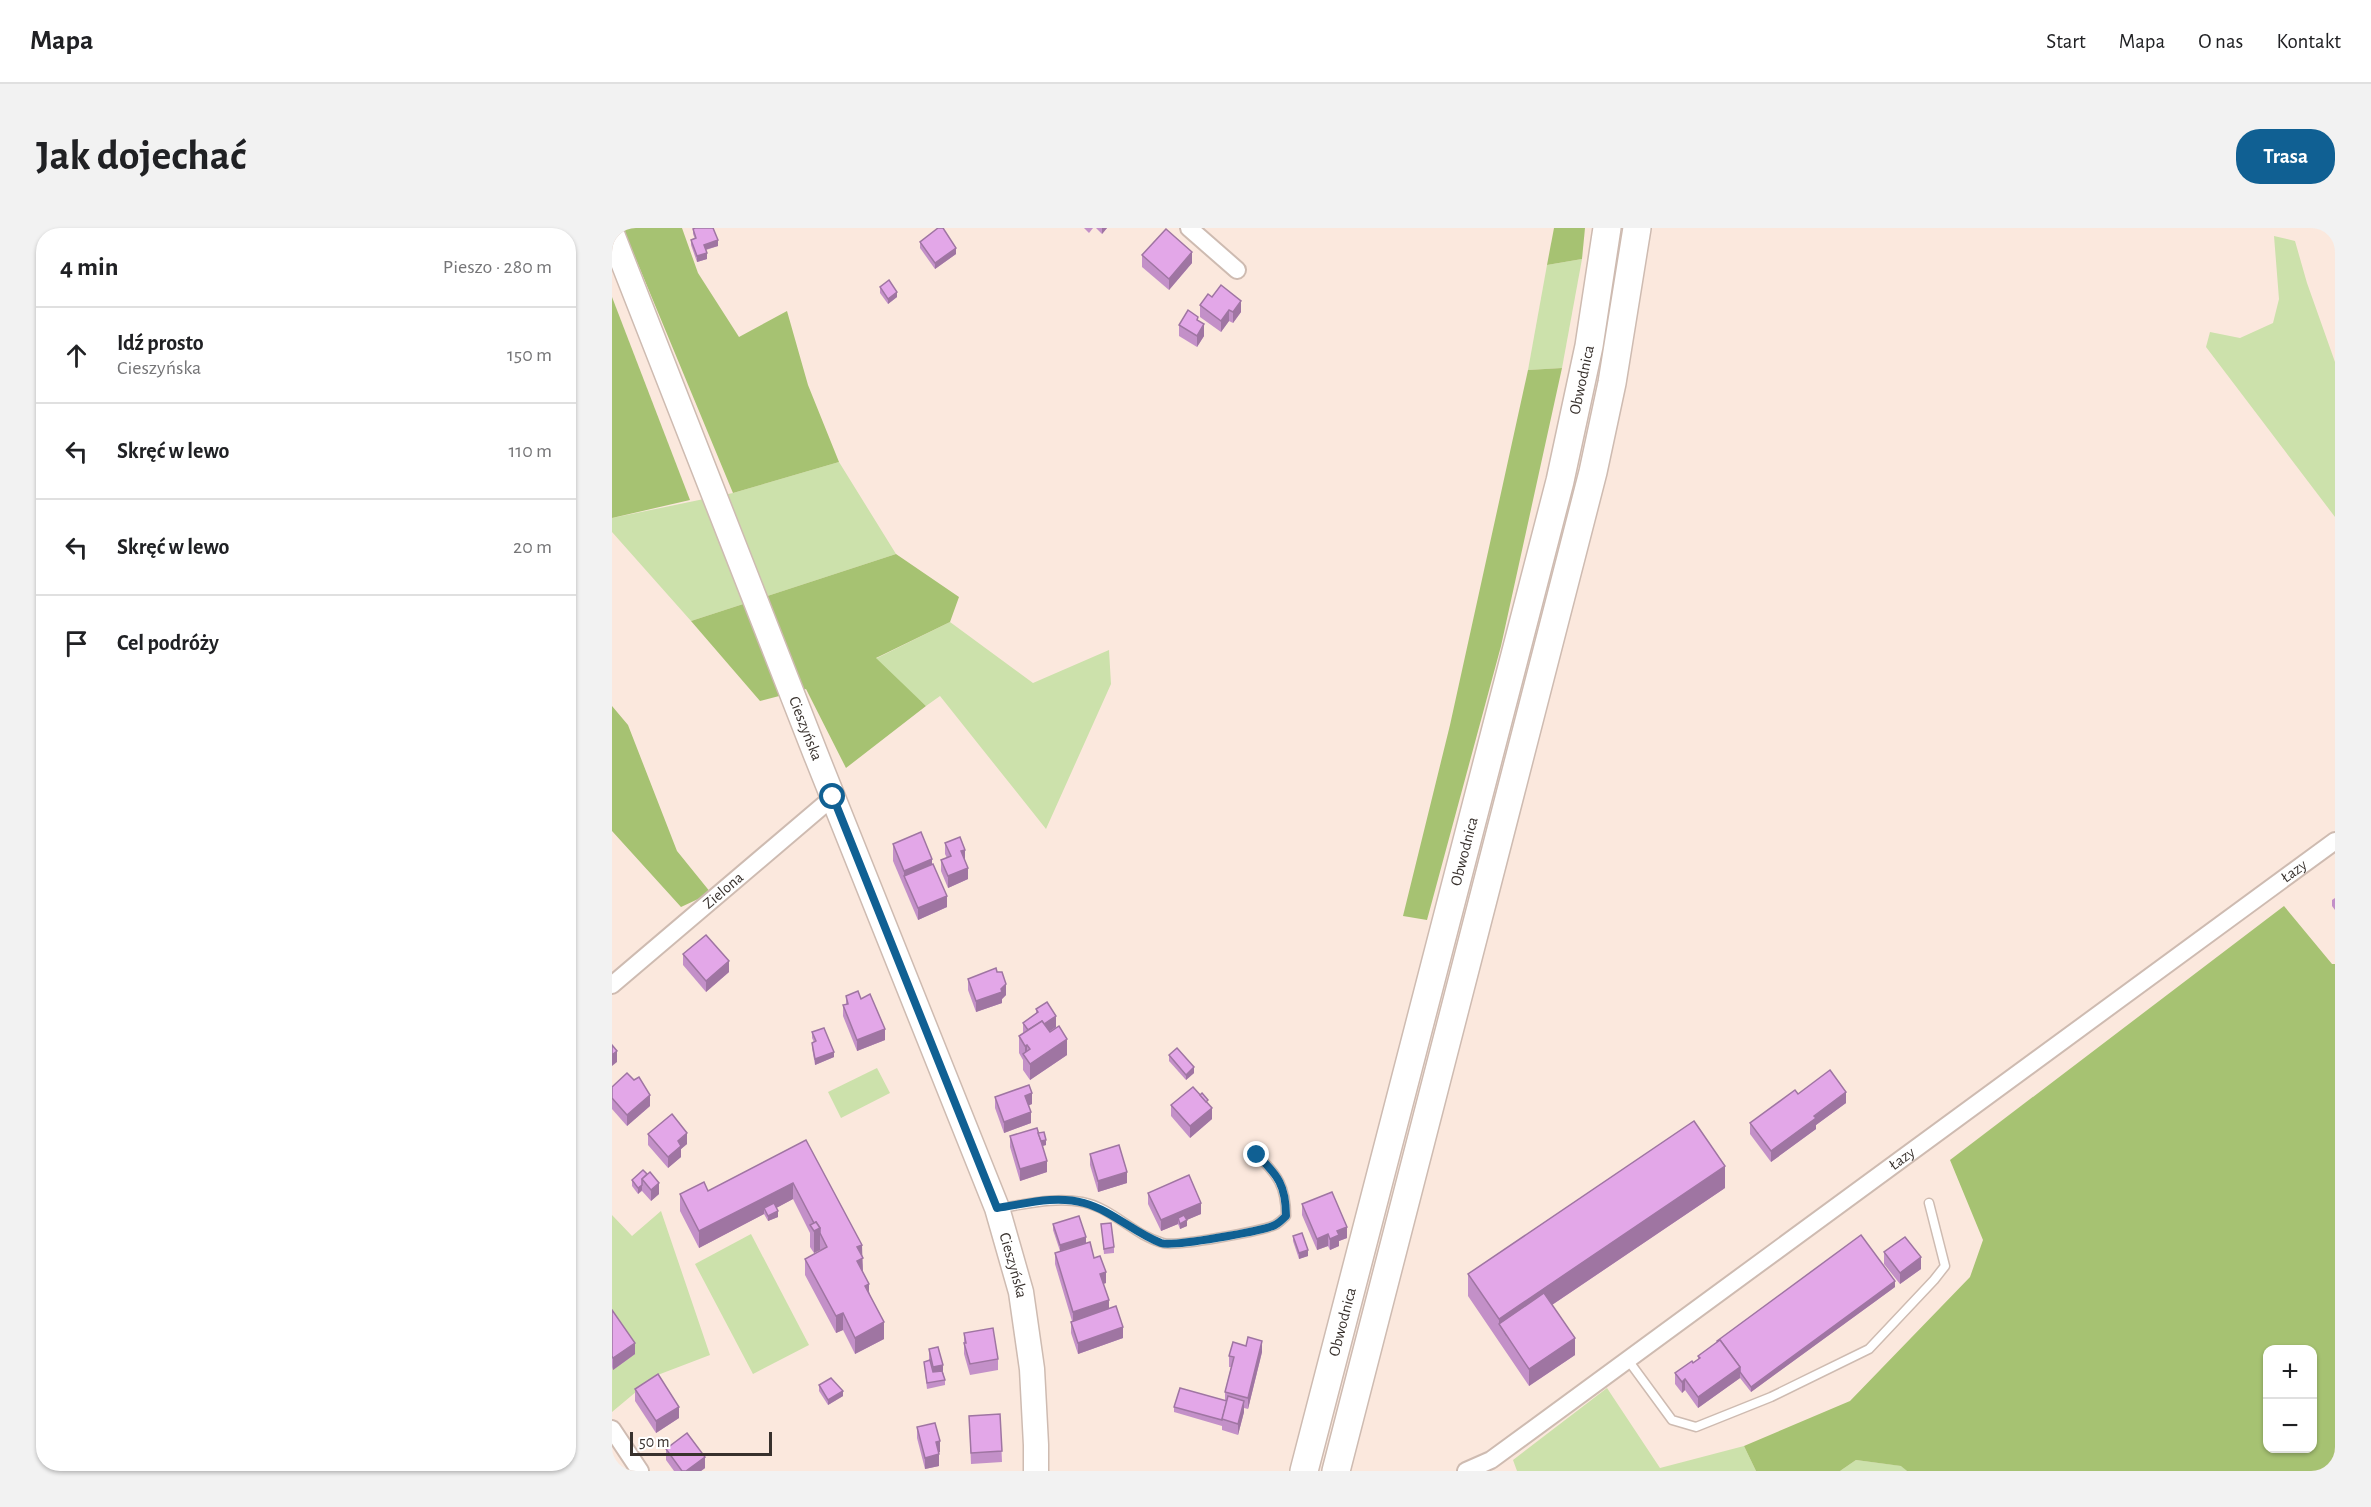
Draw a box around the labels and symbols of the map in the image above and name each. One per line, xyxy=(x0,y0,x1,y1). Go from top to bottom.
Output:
street label: Obwodnica xyxy=(1567,344,1597,416)
street label: Cieszyńska xyxy=(786,694,825,763)
route start xyxy=(819,783,845,809)
street label: Obwodnica xyxy=(1448,815,1481,887)
street label: Łazy xyxy=(2278,856,2311,886)
street label: Zielona xyxy=(700,869,746,912)
route end xyxy=(1243,1141,1269,1167)
street label: Łazy xyxy=(1886,1144,1919,1173)
street label: Cieszyńska xyxy=(996,1231,1030,1299)
street label: Obwodnica xyxy=(1326,1286,1359,1358)
scale bar xyxy=(630,1429,772,1456)

